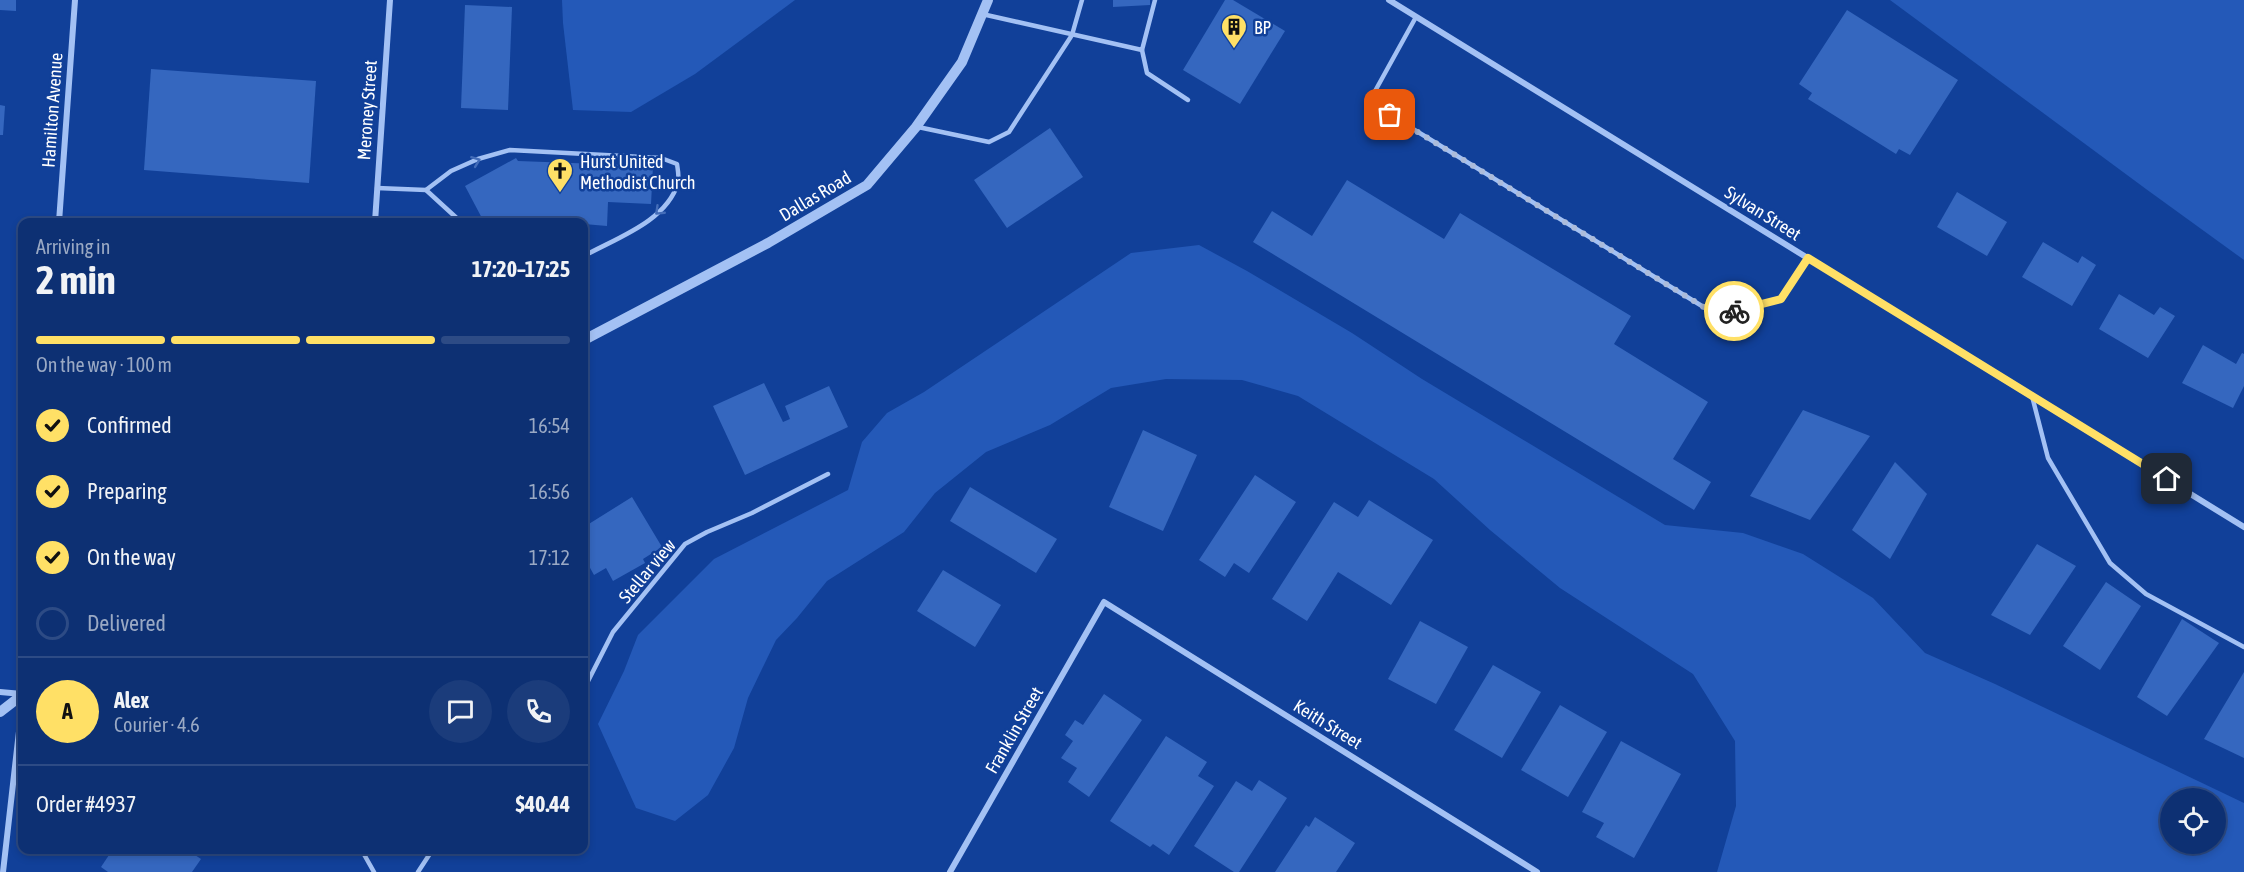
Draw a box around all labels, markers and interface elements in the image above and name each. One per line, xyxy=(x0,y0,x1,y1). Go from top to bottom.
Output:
building icon: BP xyxy=(1219,12,1249,50)
place label: BP xyxy=(1254,17,1272,38)
street label: Hamilton Avenue xyxy=(38,52,66,168)
street label: Meroney Street xyxy=(353,59,381,161)
pin xyxy=(1364,89,1415,140)
icon: bag xyxy=(1373,98,1406,131)
place label: Hurst United Methodist Church xyxy=(580,151,696,193)
one-way arrow xyxy=(470,155,481,168)
church icon: Hurst United Methodist Church xyxy=(545,156,575,194)
street label: Dallas Road xyxy=(775,167,855,225)
street label: Sylvan Street xyxy=(1721,181,1805,245)
one-way arrow xyxy=(656,204,667,215)
text: Arriving in xyxy=(36,235,110,258)
text: 17:20–17:25 xyxy=(472,256,570,282)
text: 2 min xyxy=(36,258,116,302)
courier xyxy=(1704,281,1764,341)
icon: bike xyxy=(1718,295,1751,328)
text: On the way · 100 m xyxy=(36,353,172,376)
icon: check xyxy=(36,409,69,442)
text: Confirmed xyxy=(87,412,172,438)
text: 16:54 xyxy=(529,414,570,437)
pin xyxy=(2141,453,2192,504)
icon: home xyxy=(2150,462,2183,495)
icon: check xyxy=(36,475,69,508)
text: Preparing xyxy=(87,478,167,504)
text: 16:56 xyxy=(529,480,570,503)
street label: Stellar view xyxy=(614,535,680,607)
icon: check xyxy=(36,541,69,574)
text: On the way xyxy=(87,544,176,570)
text: 17:12 xyxy=(529,546,570,569)
text: Delivered xyxy=(87,610,166,636)
button: chat xyxy=(429,680,492,743)
button: phone xyxy=(507,680,570,743)
street label: Franklin Street xyxy=(981,683,1047,777)
text: Alex xyxy=(114,687,149,713)
street label: Keith Street xyxy=(1290,695,1366,753)
text: A xyxy=(62,698,73,724)
text: Courier · 4.6 xyxy=(114,713,200,736)
map controls xyxy=(2160,788,2226,854)
button: locate xyxy=(2160,788,2226,854)
text: Order #4937 xyxy=(36,791,136,817)
text: $40.44 xyxy=(515,791,570,817)

